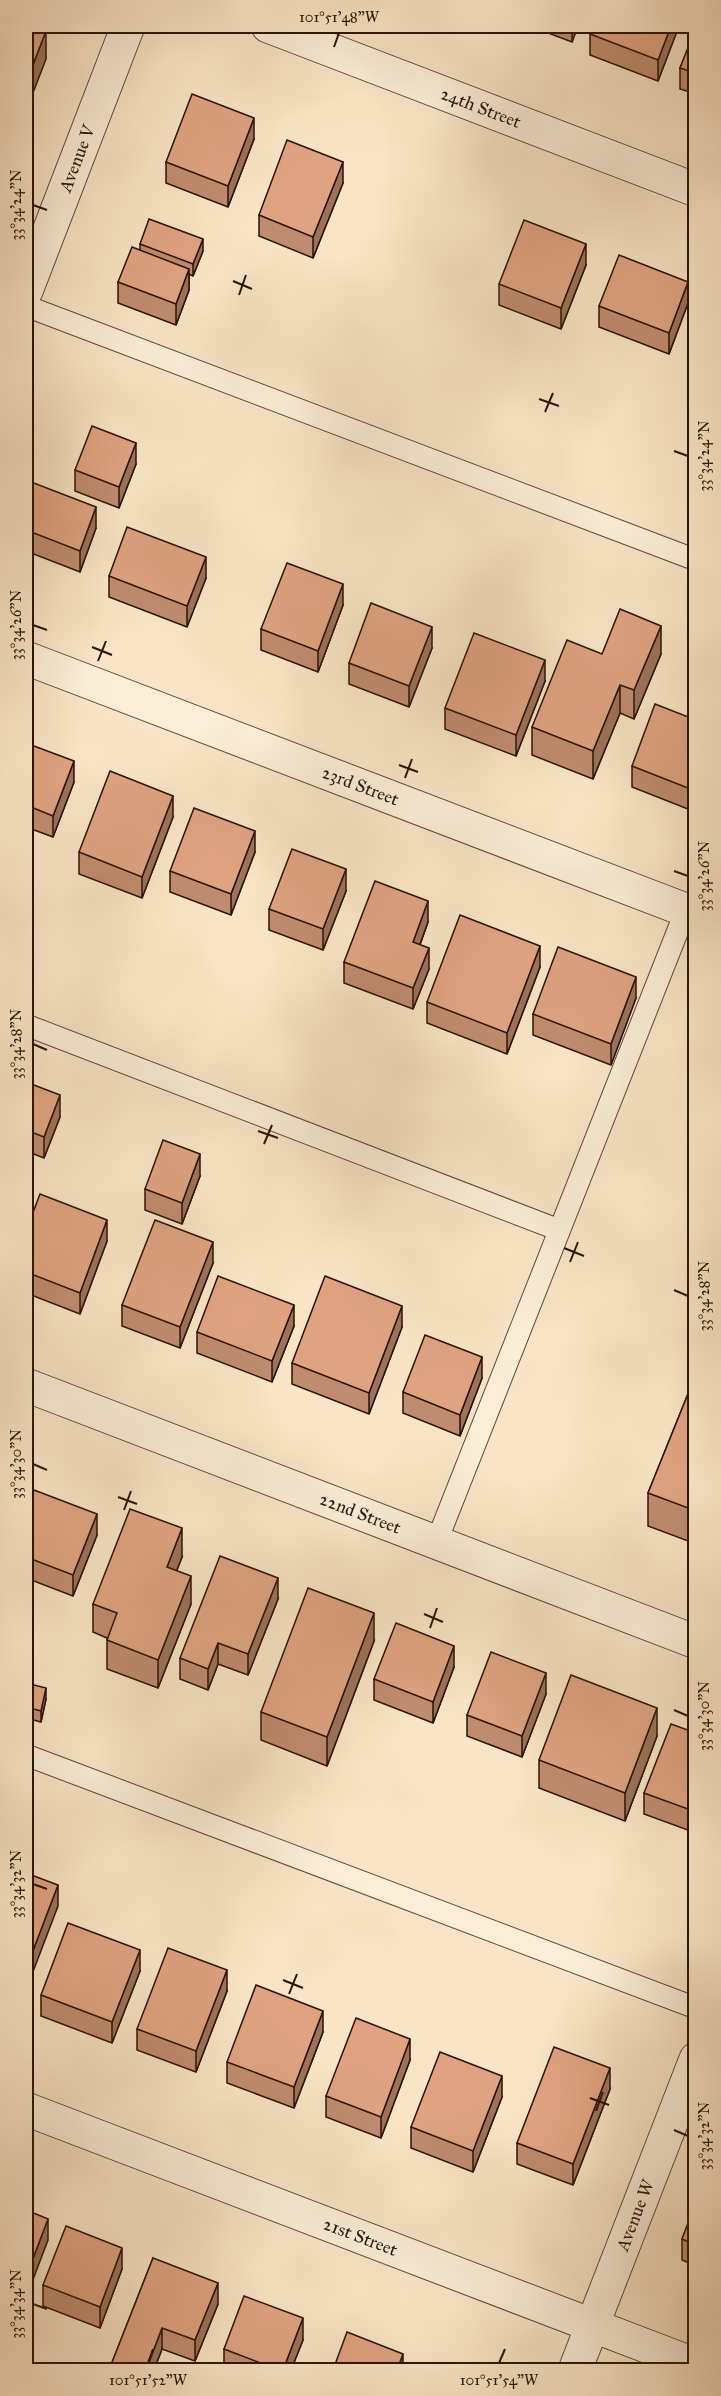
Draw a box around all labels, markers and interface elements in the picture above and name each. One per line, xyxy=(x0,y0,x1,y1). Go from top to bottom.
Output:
text: 101°51'48"W xyxy=(299,8,380,26)
street label: 24th Street xyxy=(438,82,525,133)
street label: Avenue V xyxy=(54,120,100,196)
text: 33°34'24"N xyxy=(7,169,25,240)
text: 33°34'24"N xyxy=(695,420,713,491)
text: 33°34'26"N xyxy=(7,590,25,660)
street label: 23rd Street xyxy=(319,761,403,811)
text: 33°34'26"N xyxy=(695,841,713,911)
text: 33°34'28"N xyxy=(7,1008,25,1079)
text: 33°34'28"N xyxy=(695,1260,713,1331)
text: 33°34'30"N xyxy=(7,1429,25,1499)
street label: 22nd Street xyxy=(317,1488,405,1539)
text: 33°34'30"N xyxy=(695,1681,713,1751)
text: 33°34'32"N xyxy=(7,1849,25,1918)
text: 33°34'32"N xyxy=(695,2101,713,2170)
street label: Avenue W xyxy=(611,2175,659,2255)
street label: 21st Street xyxy=(320,2213,401,2261)
text: 33°34'34"N xyxy=(7,2269,25,2339)
text: 101°51'52"W xyxy=(109,2371,188,2389)
text: 101°51'54"W xyxy=(460,2371,539,2389)

